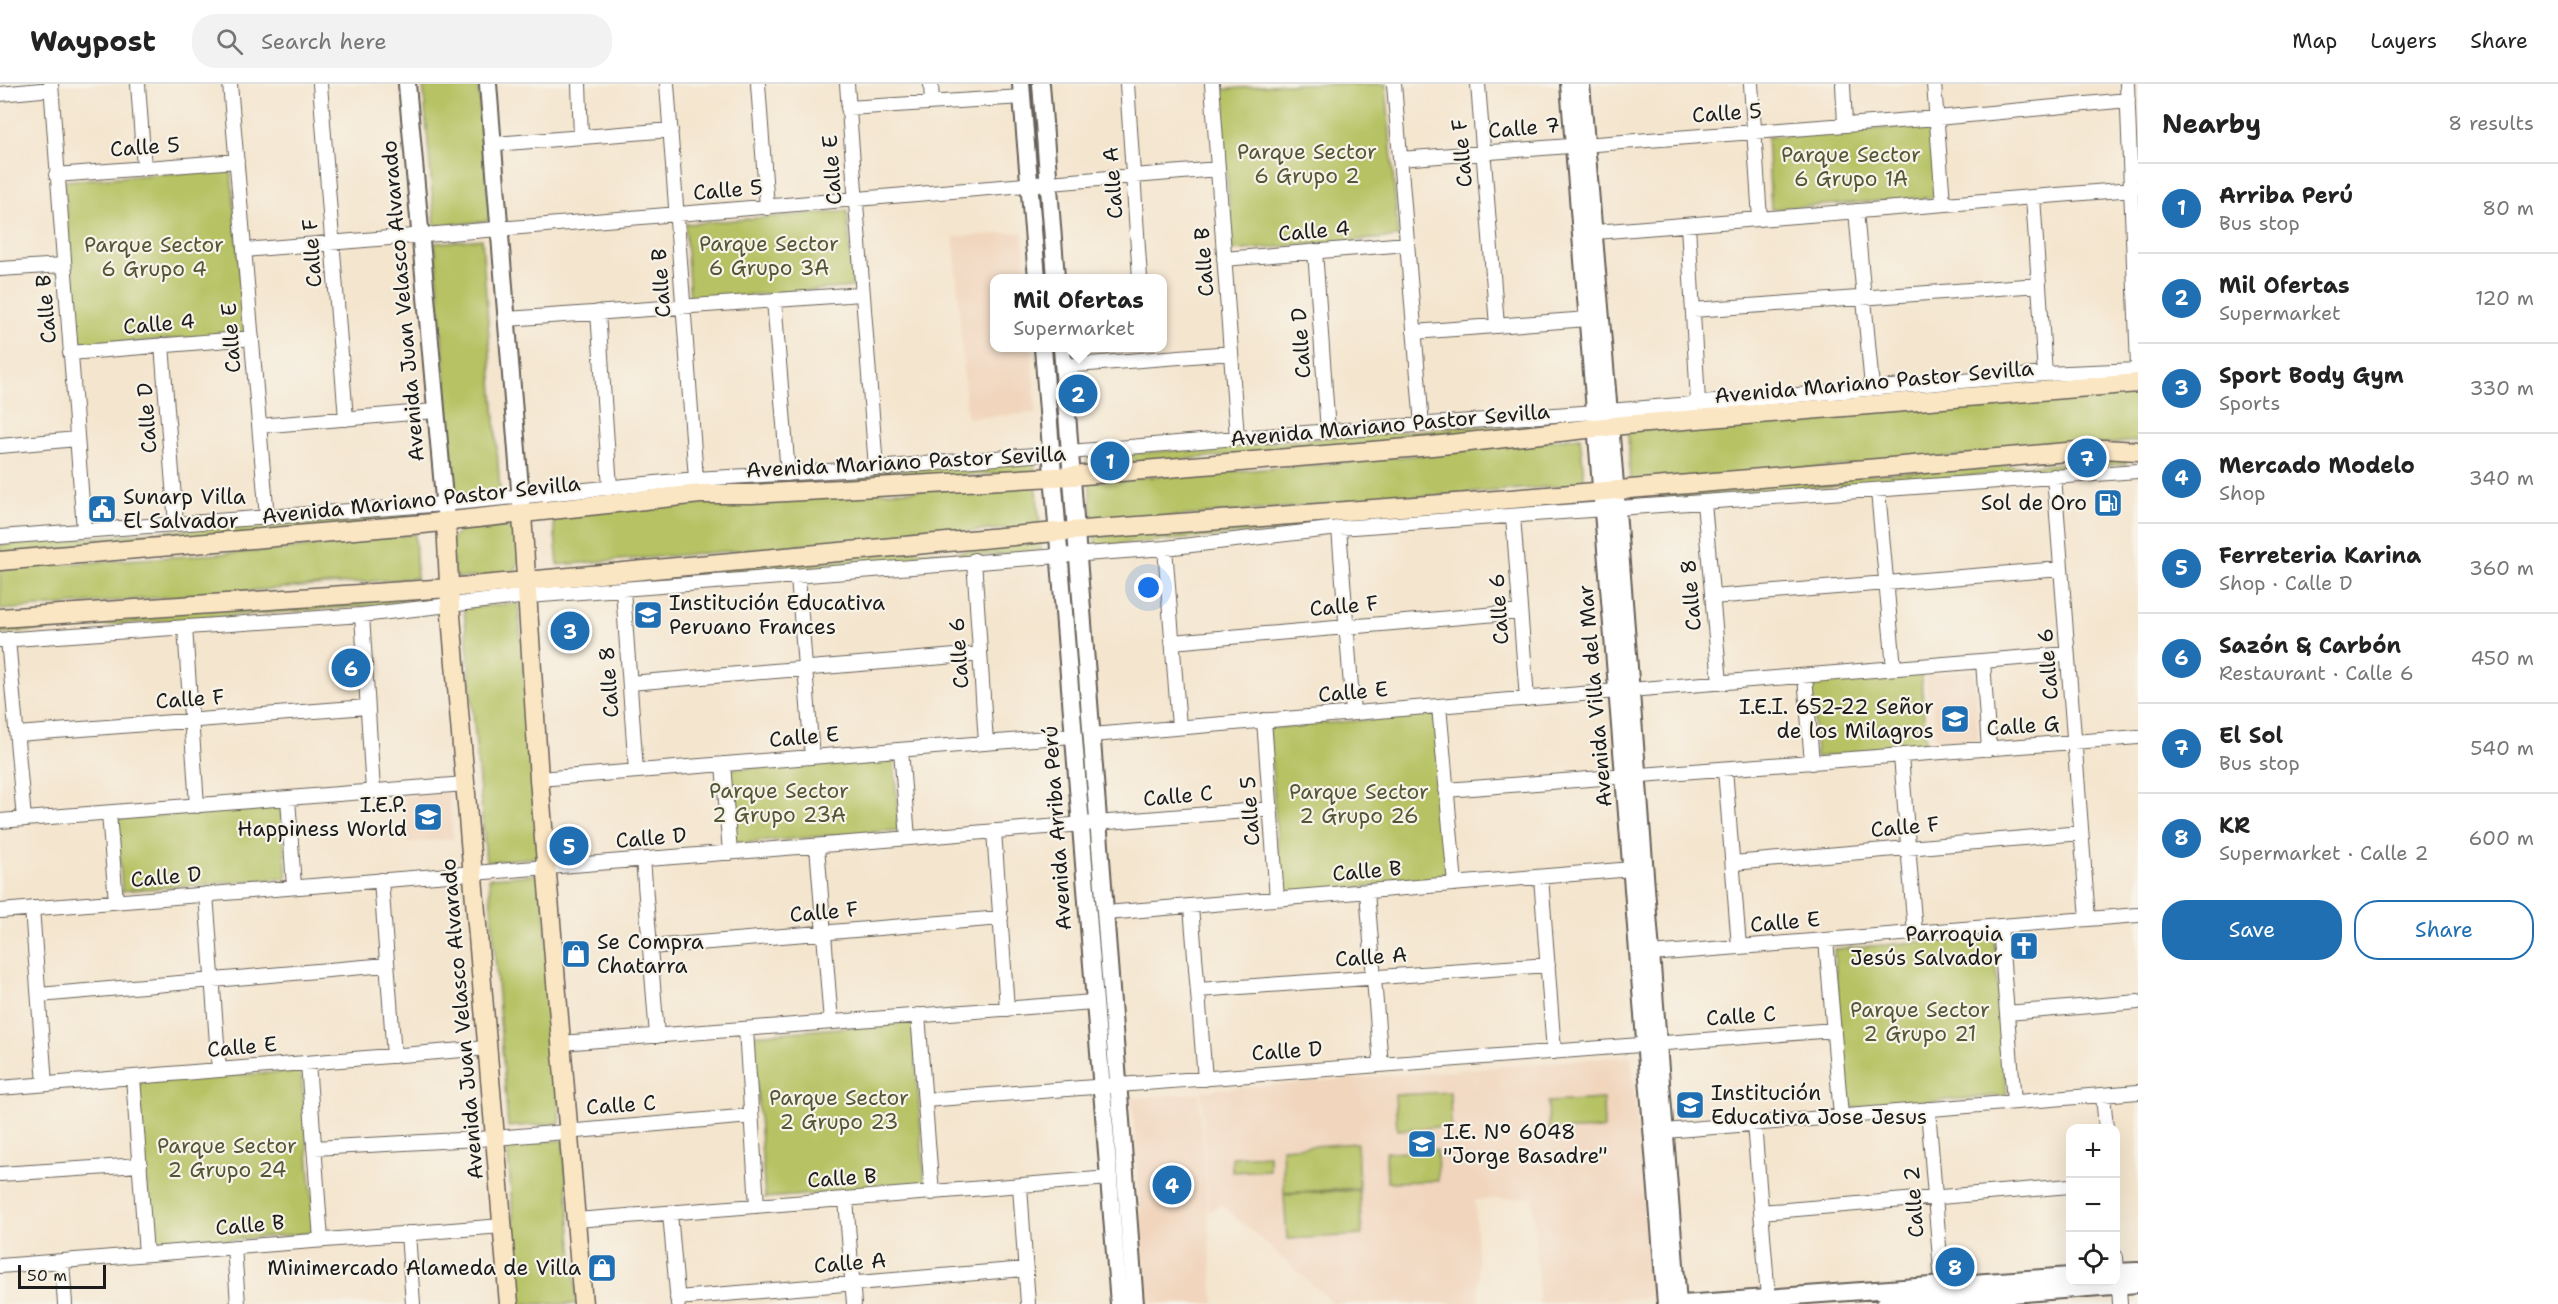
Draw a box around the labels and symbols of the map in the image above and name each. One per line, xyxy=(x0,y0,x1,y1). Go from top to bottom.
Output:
street label: Calle 5 xyxy=(1691,97,1763,129)
street label: Calle 7 xyxy=(1487,111,1561,145)
street label: Calle F xyxy=(1445,117,1479,189)
street label: Calle 5 xyxy=(109,131,181,163)
street label: Calle E xyxy=(816,134,848,206)
park label: Parque Sector 6 Grupo 2 xyxy=(1237,138,1377,190)
street label: Avenida Juan Velasco Alvarado xyxy=(375,139,431,463)
park label: Parque Sector 6 Grupo 1A xyxy=(1781,141,1921,193)
street label: Calle A xyxy=(1097,146,1129,220)
street label: Calle 5 xyxy=(692,173,764,207)
street label: Calle 4 xyxy=(1277,214,1351,248)
street label: Calle F xyxy=(296,218,328,288)
street label: Calle B xyxy=(1188,226,1220,298)
park label: Parque Sector 6 Grupo 3A xyxy=(699,230,839,282)
park label: Parque Sector 6 Grupo 4 xyxy=(84,231,224,283)
street label: Calle B xyxy=(645,247,677,319)
street label: Calle B xyxy=(29,273,63,345)
street label: Calle E xyxy=(215,302,247,374)
street label: Calle 4 xyxy=(122,307,196,341)
street label: Calle D xyxy=(1285,307,1317,379)
street label: Avenida Mariano Pastor Sevilla xyxy=(1713,354,2035,410)
pin: 2 xyxy=(1058,372,1098,416)
street label: Calle D xyxy=(131,382,163,454)
street label: Avenida Mariano Pastor Sevilla xyxy=(1229,397,1551,453)
pin: 7 xyxy=(2068,436,2106,481)
pin: 1 xyxy=(1090,438,1130,484)
street label: Avenida Mariano Pastor Sevilla xyxy=(745,440,1067,484)
street label: Avenida Mariano Pastor Sevilla xyxy=(260,469,582,531)
place label: Sunarp Villa El Salvador xyxy=(123,483,246,535)
fuel station icon: Sol de Oro xyxy=(2092,487,2124,519)
place label: Sol de Oro xyxy=(1981,489,2087,517)
public building icon: Sunarp Villa El Salvador xyxy=(86,493,118,525)
street label: Calle 8 xyxy=(1674,558,1708,632)
street label: Calle 6 xyxy=(1483,572,1515,646)
your location xyxy=(1134,573,1163,602)
street label: Avenida Villa del Mar xyxy=(1571,584,1619,808)
place label: Institución Educativa Peruano Frances xyxy=(669,589,885,641)
street label: Calle F xyxy=(1308,589,1380,623)
school or university icon: Institución Educativa Peruano Frances xyxy=(632,599,664,631)
pin: 3 xyxy=(550,608,590,654)
street label: Calle 6 xyxy=(943,616,975,690)
street label: Calle 6 xyxy=(2031,627,2065,701)
street label: Calle 8 xyxy=(593,645,625,719)
pin: 6 xyxy=(332,646,370,690)
street label: Calle E xyxy=(1317,675,1389,709)
street label: Calle F xyxy=(155,683,225,715)
place label: I.E.I. 652-22 Señor de los Milagros xyxy=(1739,693,1934,745)
school or university icon: I.E.I. 652-22 Señor de los Milagros xyxy=(1939,703,1971,735)
street label: Calle G xyxy=(1986,709,2060,743)
street label: Calle E xyxy=(768,720,840,754)
street label: Avenida Arriba Perú xyxy=(1036,725,1078,931)
street label: Calle 5 xyxy=(1234,775,1266,847)
park label: Parque Sector 2 Grupo 23A xyxy=(709,777,849,829)
park label: Parque Sector 2 Grupo 26 xyxy=(1289,778,1429,830)
street label: Calle C xyxy=(1142,779,1214,813)
place label: I.E.P. Happiness World xyxy=(237,791,407,843)
school or university icon: I.E.P. Happiness World xyxy=(412,801,444,833)
street label: Calle F xyxy=(1869,810,1941,844)
street label: Calle D xyxy=(614,821,688,855)
pin: 5 xyxy=(550,824,588,868)
street label: Calle B xyxy=(1331,854,1403,888)
street label: Avenida Juan Velasco Alvarado xyxy=(434,857,490,1181)
street label: Calle D xyxy=(129,860,203,894)
street label: Calle F xyxy=(788,895,860,929)
street label: Calle E xyxy=(1749,905,1821,939)
place label: Parroquia Jesús Salvador xyxy=(1850,920,2003,972)
place label: Se Compra Chatarra xyxy=(597,928,704,980)
church icon: Parroquia Jesús Salvador xyxy=(2008,930,2040,962)
shop icon: Se Compra Chatarra xyxy=(560,938,592,970)
street label: Calle A xyxy=(1334,941,1408,973)
park label: Parque Sector 2 Grupo 21 xyxy=(1850,996,1990,1048)
street label: Calle C xyxy=(1705,1000,1777,1032)
street label: Calle E xyxy=(206,1030,278,1064)
street label: Calle D xyxy=(1251,1035,1323,1067)
place label: Institución Educativa Jose Jesus xyxy=(1711,1079,1927,1131)
park label: Parque Sector 2 Grupo 23 xyxy=(769,1084,909,1136)
street label: Calle C xyxy=(585,1089,657,1121)
school or university icon: Institución Educativa Jose Jesus xyxy=(1674,1089,1706,1121)
place label: I.E. N° 6048 "Jorge Basadre" xyxy=(1443,1118,1608,1170)
school or university icon: I.E. N° 6048 "Jorge Basadre" xyxy=(1406,1128,1438,1160)
park label: Parque Sector 2 Grupo 24 xyxy=(157,1132,297,1184)
street label: Calle B xyxy=(806,1162,878,1194)
pin: 4 xyxy=(1152,1162,1192,1208)
street label: Calle 2 xyxy=(1898,1165,1930,1239)
street label: Calle B xyxy=(214,1208,286,1242)
pin: 8 xyxy=(1936,1244,1974,1290)
street label: Calle A xyxy=(813,1246,887,1280)
shop icon: Minimercado Alameda de Villa xyxy=(586,1252,618,1284)
place label: Minimercado Alameda de Villa xyxy=(267,1254,581,1282)
scale bar xyxy=(18,1262,106,1290)

